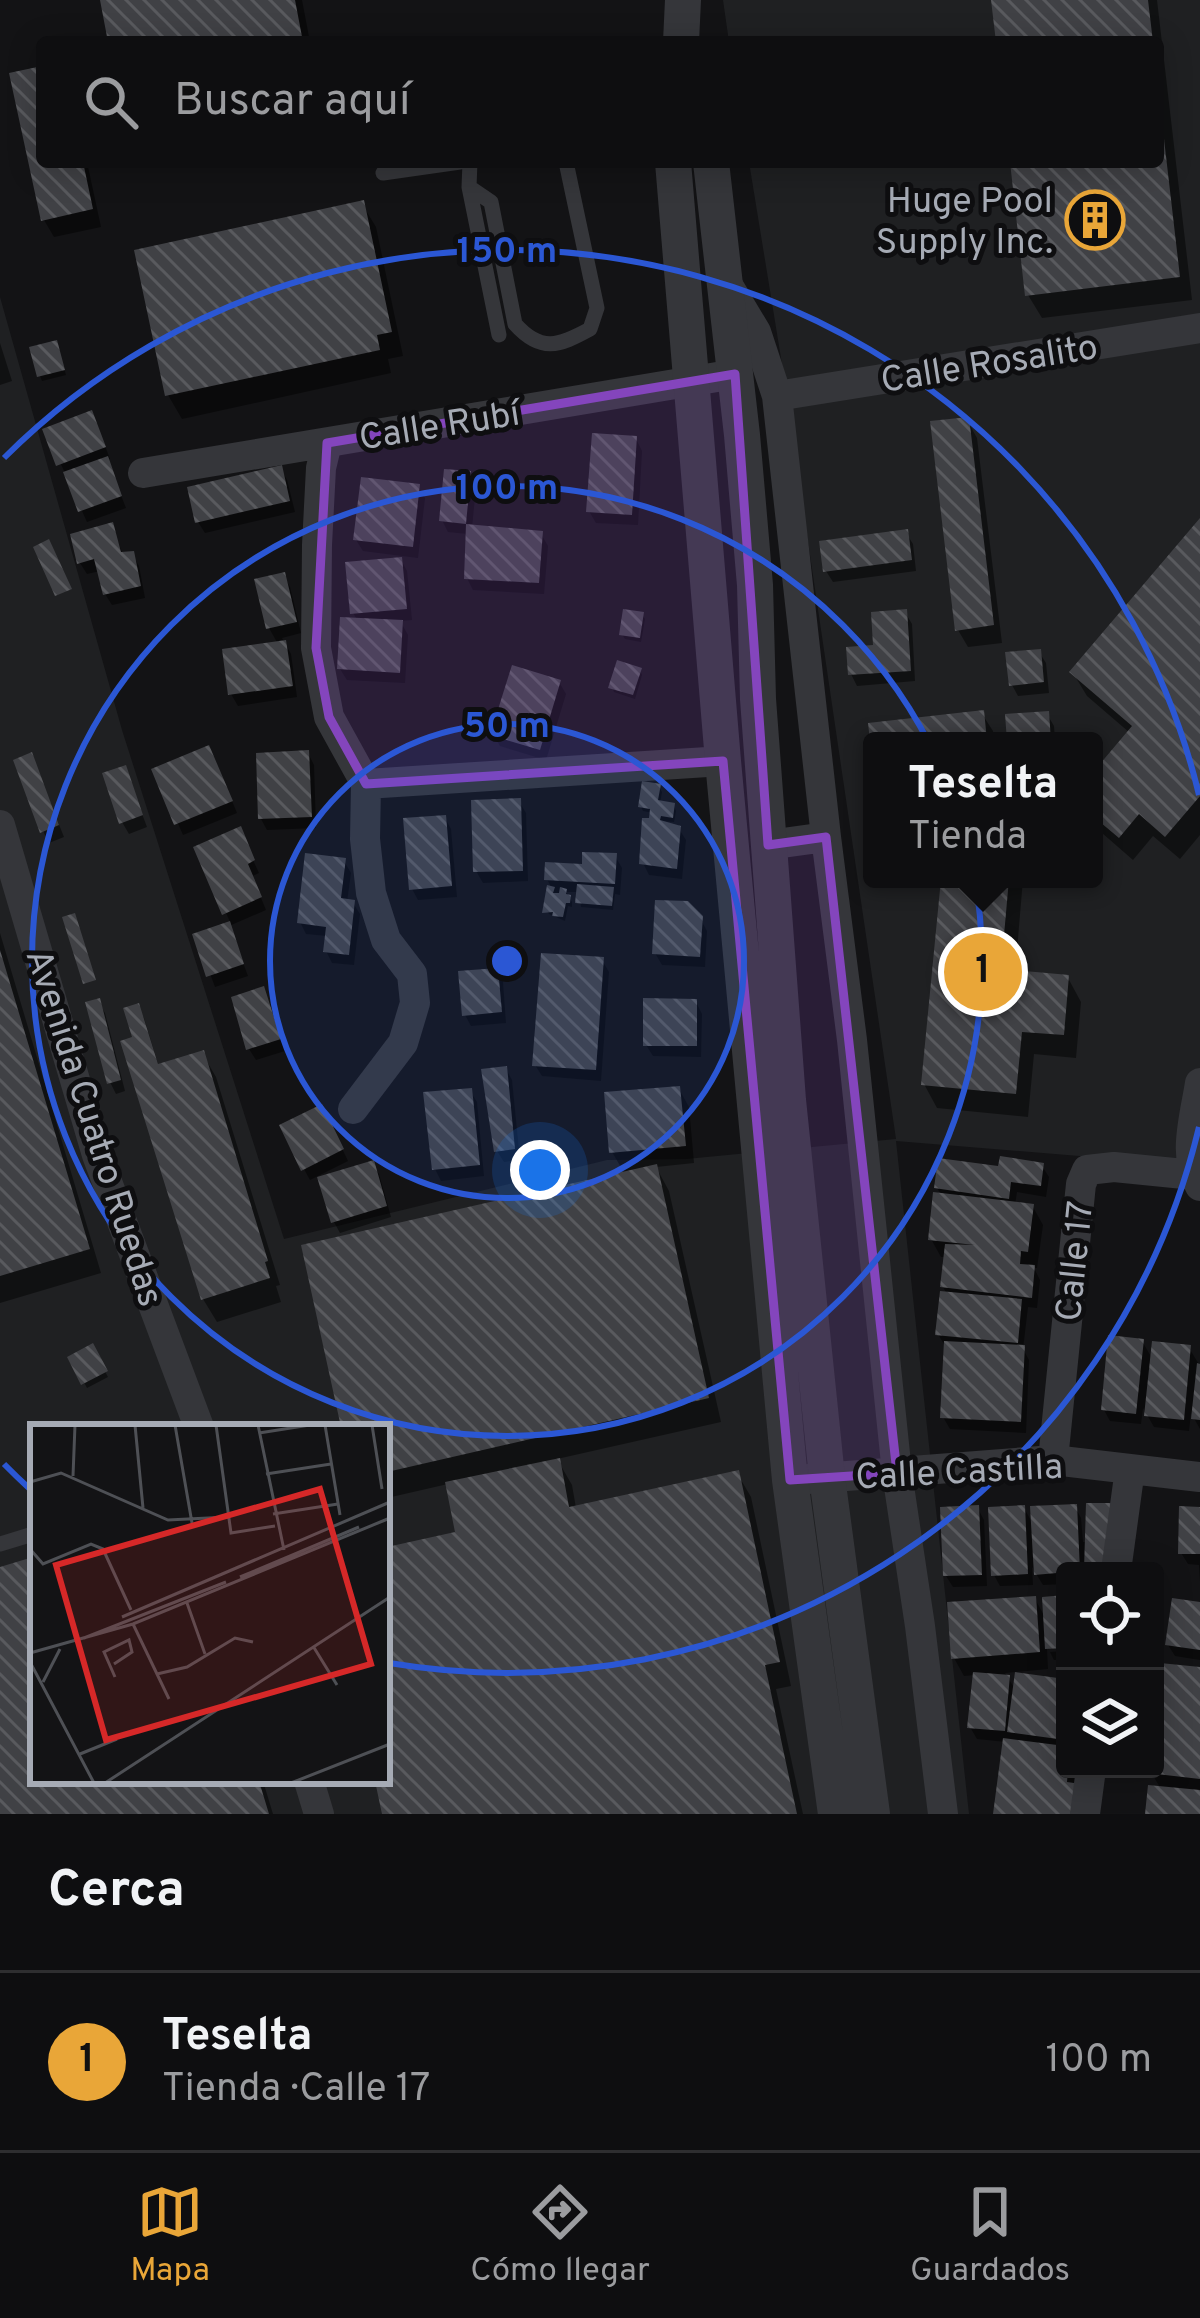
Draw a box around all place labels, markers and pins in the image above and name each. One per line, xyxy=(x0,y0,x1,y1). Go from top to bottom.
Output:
place label: Huge Pool Supply Inc. xyxy=(876,180,1053,267)
building icon: Huge Pool Supply Inc. xyxy=(1064,189,1126,251)
pin: 1 xyxy=(944,927,1022,1017)
centre of rings xyxy=(486,940,528,982)

